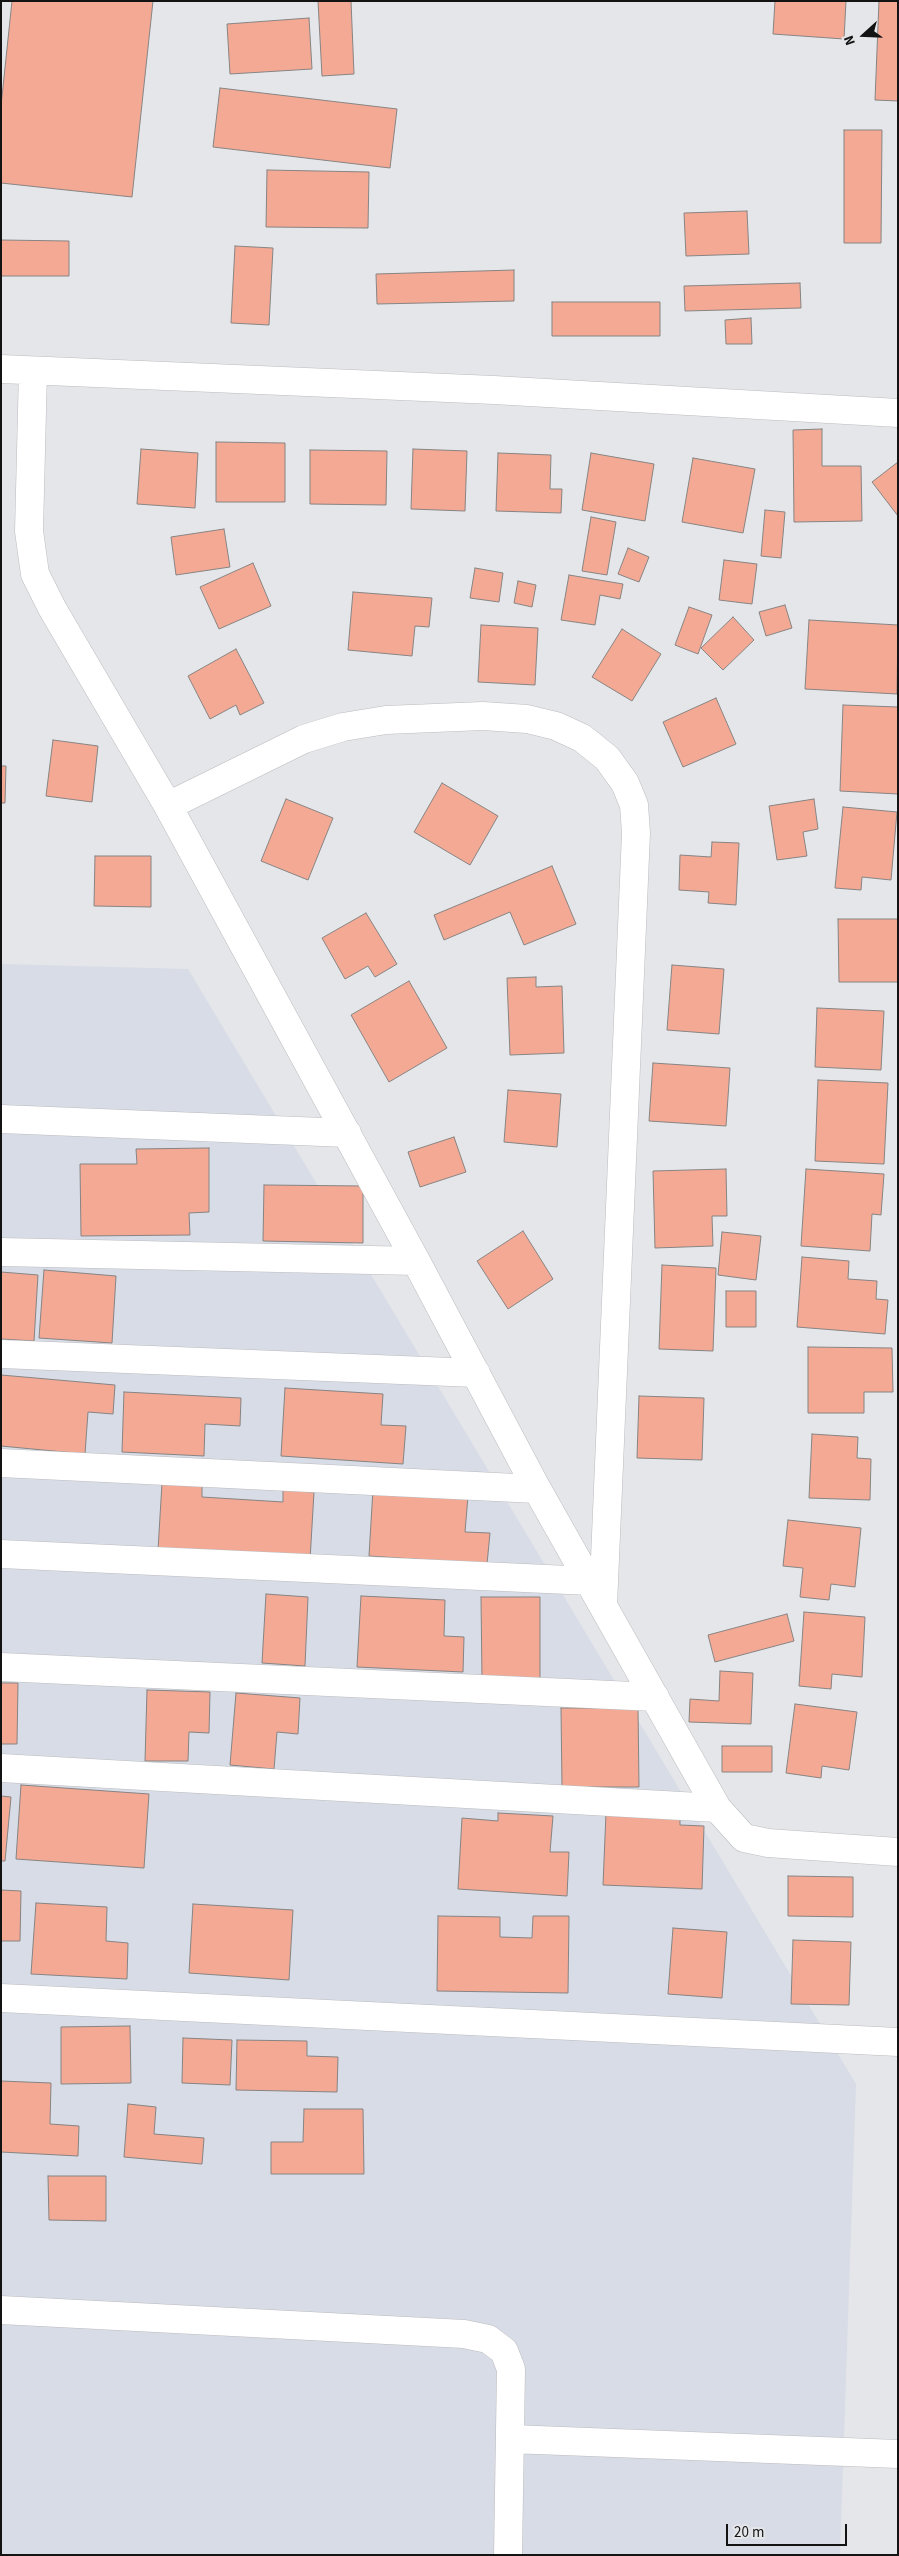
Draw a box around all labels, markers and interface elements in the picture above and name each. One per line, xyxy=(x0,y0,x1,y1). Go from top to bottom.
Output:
north arrow xyxy=(839,10,889,60)
text: N xyxy=(839,32,861,48)
scale bar xyxy=(729,2514,850,2546)
text: 20 m xyxy=(734,2522,764,2543)

